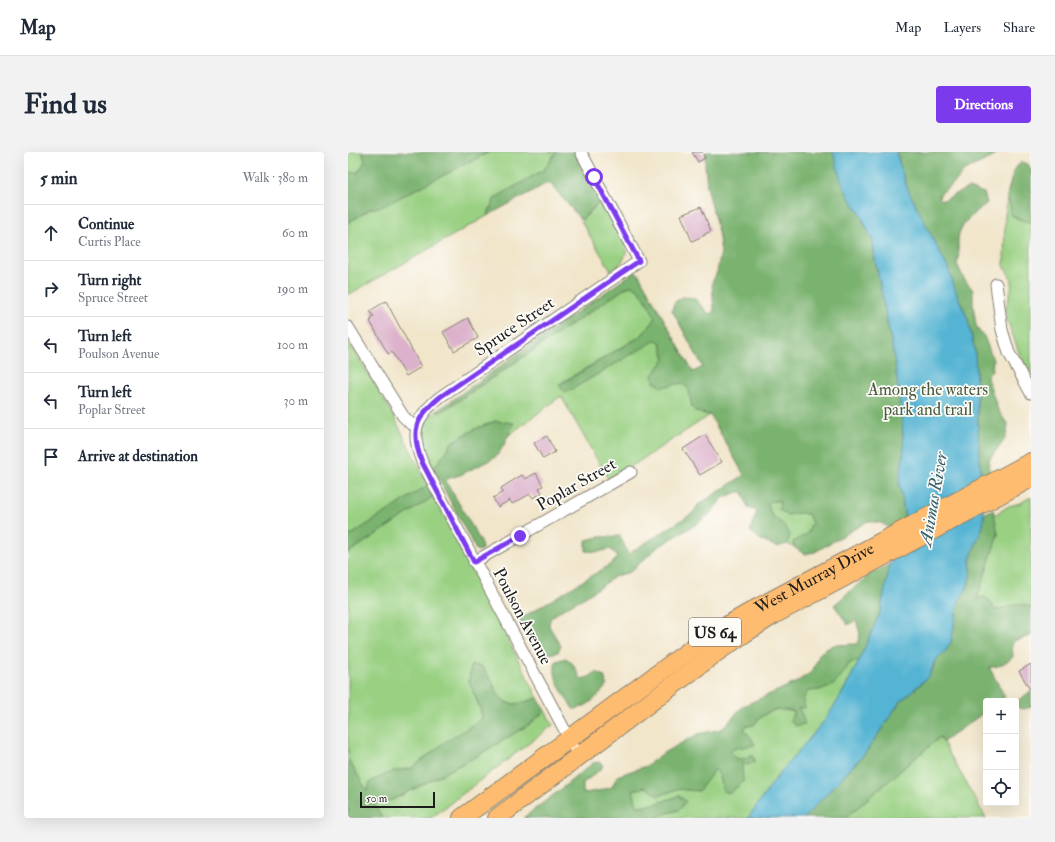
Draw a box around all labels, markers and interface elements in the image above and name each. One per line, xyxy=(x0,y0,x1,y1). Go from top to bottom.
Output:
text: Map xyxy=(20,16,56,40)
text: Map xyxy=(895,19,921,36)
text: Layers xyxy=(943,19,981,36)
text: Share xyxy=(1003,19,1035,36)
button: Directions xyxy=(936,86,1031,123)
text: Find us xyxy=(24,87,107,122)
text: 5 min xyxy=(40,168,78,189)
route start xyxy=(585,168,603,186)
text: Walk · 380 m xyxy=(242,170,308,186)
text: Continue xyxy=(78,215,134,234)
icon: ahead xyxy=(40,222,62,244)
text: 60 m xyxy=(282,225,308,241)
text: Curtis Place xyxy=(78,234,141,250)
text: Turn right xyxy=(78,271,141,290)
icon: right xyxy=(40,278,62,300)
text: 190 m xyxy=(277,281,308,297)
text: Spruce Street xyxy=(78,290,148,306)
street label: Spruce Street xyxy=(470,292,559,362)
text: Turn left xyxy=(78,327,132,346)
icon: left xyxy=(40,334,62,356)
text: 100 m xyxy=(277,337,308,353)
text: Poulson Avenue xyxy=(78,346,159,362)
park label: Among the waters park and trail xyxy=(867,379,988,421)
text: Turn left xyxy=(78,383,132,402)
icon: left xyxy=(40,390,62,412)
text: 30 m xyxy=(284,393,308,409)
text: Poplar Street xyxy=(78,402,146,418)
icon: arrive xyxy=(40,446,62,468)
text: Arrive at destination xyxy=(78,447,198,466)
water label: Animas River xyxy=(914,449,953,550)
street label: Poplar Street xyxy=(533,453,621,516)
route end xyxy=(511,527,529,545)
street label: West Murray Drive xyxy=(750,538,878,619)
street label: Poulson Avenue xyxy=(488,564,557,668)
road number: US 64 xyxy=(689,618,741,646)
map controls xyxy=(983,698,1019,806)
button: + xyxy=(983,698,1019,734)
button: − xyxy=(983,734,1019,770)
button: locate xyxy=(983,770,1019,806)
scale bar xyxy=(360,790,435,809)
text: 50 m xyxy=(366,792,387,805)

